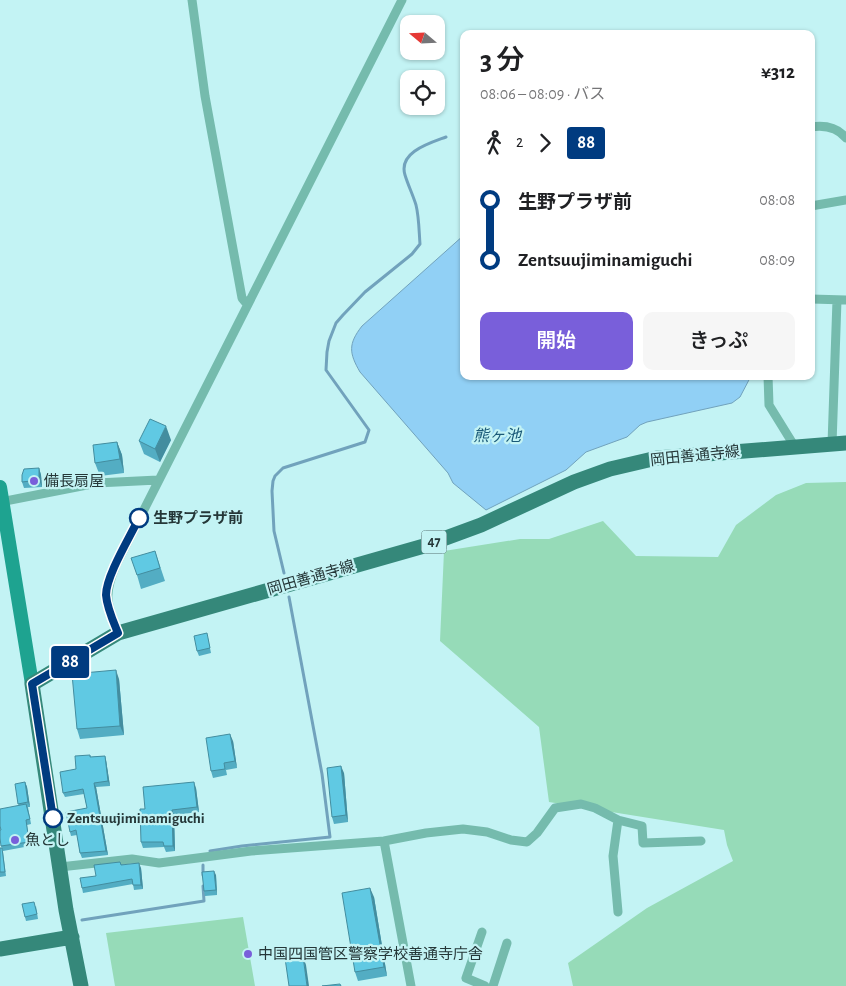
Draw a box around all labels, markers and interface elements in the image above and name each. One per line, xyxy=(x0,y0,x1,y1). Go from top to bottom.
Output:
north arrow xyxy=(400,15,445,60)
map controls xyxy=(400,15,445,115)
text: 3 分 xyxy=(480,47,524,75)
text: ¥312 xyxy=(761,63,795,82)
button: locate xyxy=(400,70,445,115)
text: 08:06 – 08:09 · バス xyxy=(480,86,605,102)
icon: walk xyxy=(480,129,508,157)
icon: forward xyxy=(531,129,559,157)
text: 2 xyxy=(516,134,523,150)
text: 88 xyxy=(577,134,595,152)
text: 08:08 xyxy=(759,192,795,208)
text: 生野プラザ前 xyxy=(518,193,632,212)
text: Zentsuujiminamiguchi xyxy=(518,251,692,270)
text: 08:09 xyxy=(759,252,795,268)
button: 開始 xyxy=(480,312,633,370)
button: きっぷ xyxy=(643,312,795,370)
water label: 熊ヶ池 xyxy=(473,427,523,444)
street label: 岡田善通寺線 xyxy=(649,443,741,468)
place label: 備長扇屋 xyxy=(44,473,104,489)
marker: 備長扇屋 xyxy=(28,475,40,487)
marker: 生野プラザ前 xyxy=(129,508,149,528)
place label: 生野プラザ前 xyxy=(153,509,243,526)
road number: 47 xyxy=(422,530,446,554)
street label: 岡田善通寺線 xyxy=(265,557,356,598)
line badge: 88 xyxy=(48,646,92,678)
text: 88 xyxy=(61,653,79,671)
marker: Zentsuujiminamiguchi xyxy=(43,808,63,828)
place label: Zentsuujiminamiguchi xyxy=(67,811,205,826)
place label: 魚とし xyxy=(25,831,70,848)
marker: 魚とし xyxy=(9,834,21,846)
place label: 中国四国管区警察学校善通寺庁舎 xyxy=(258,946,483,962)
marker: 中国四国管区警察学校善通寺庁舎 xyxy=(242,948,254,960)

